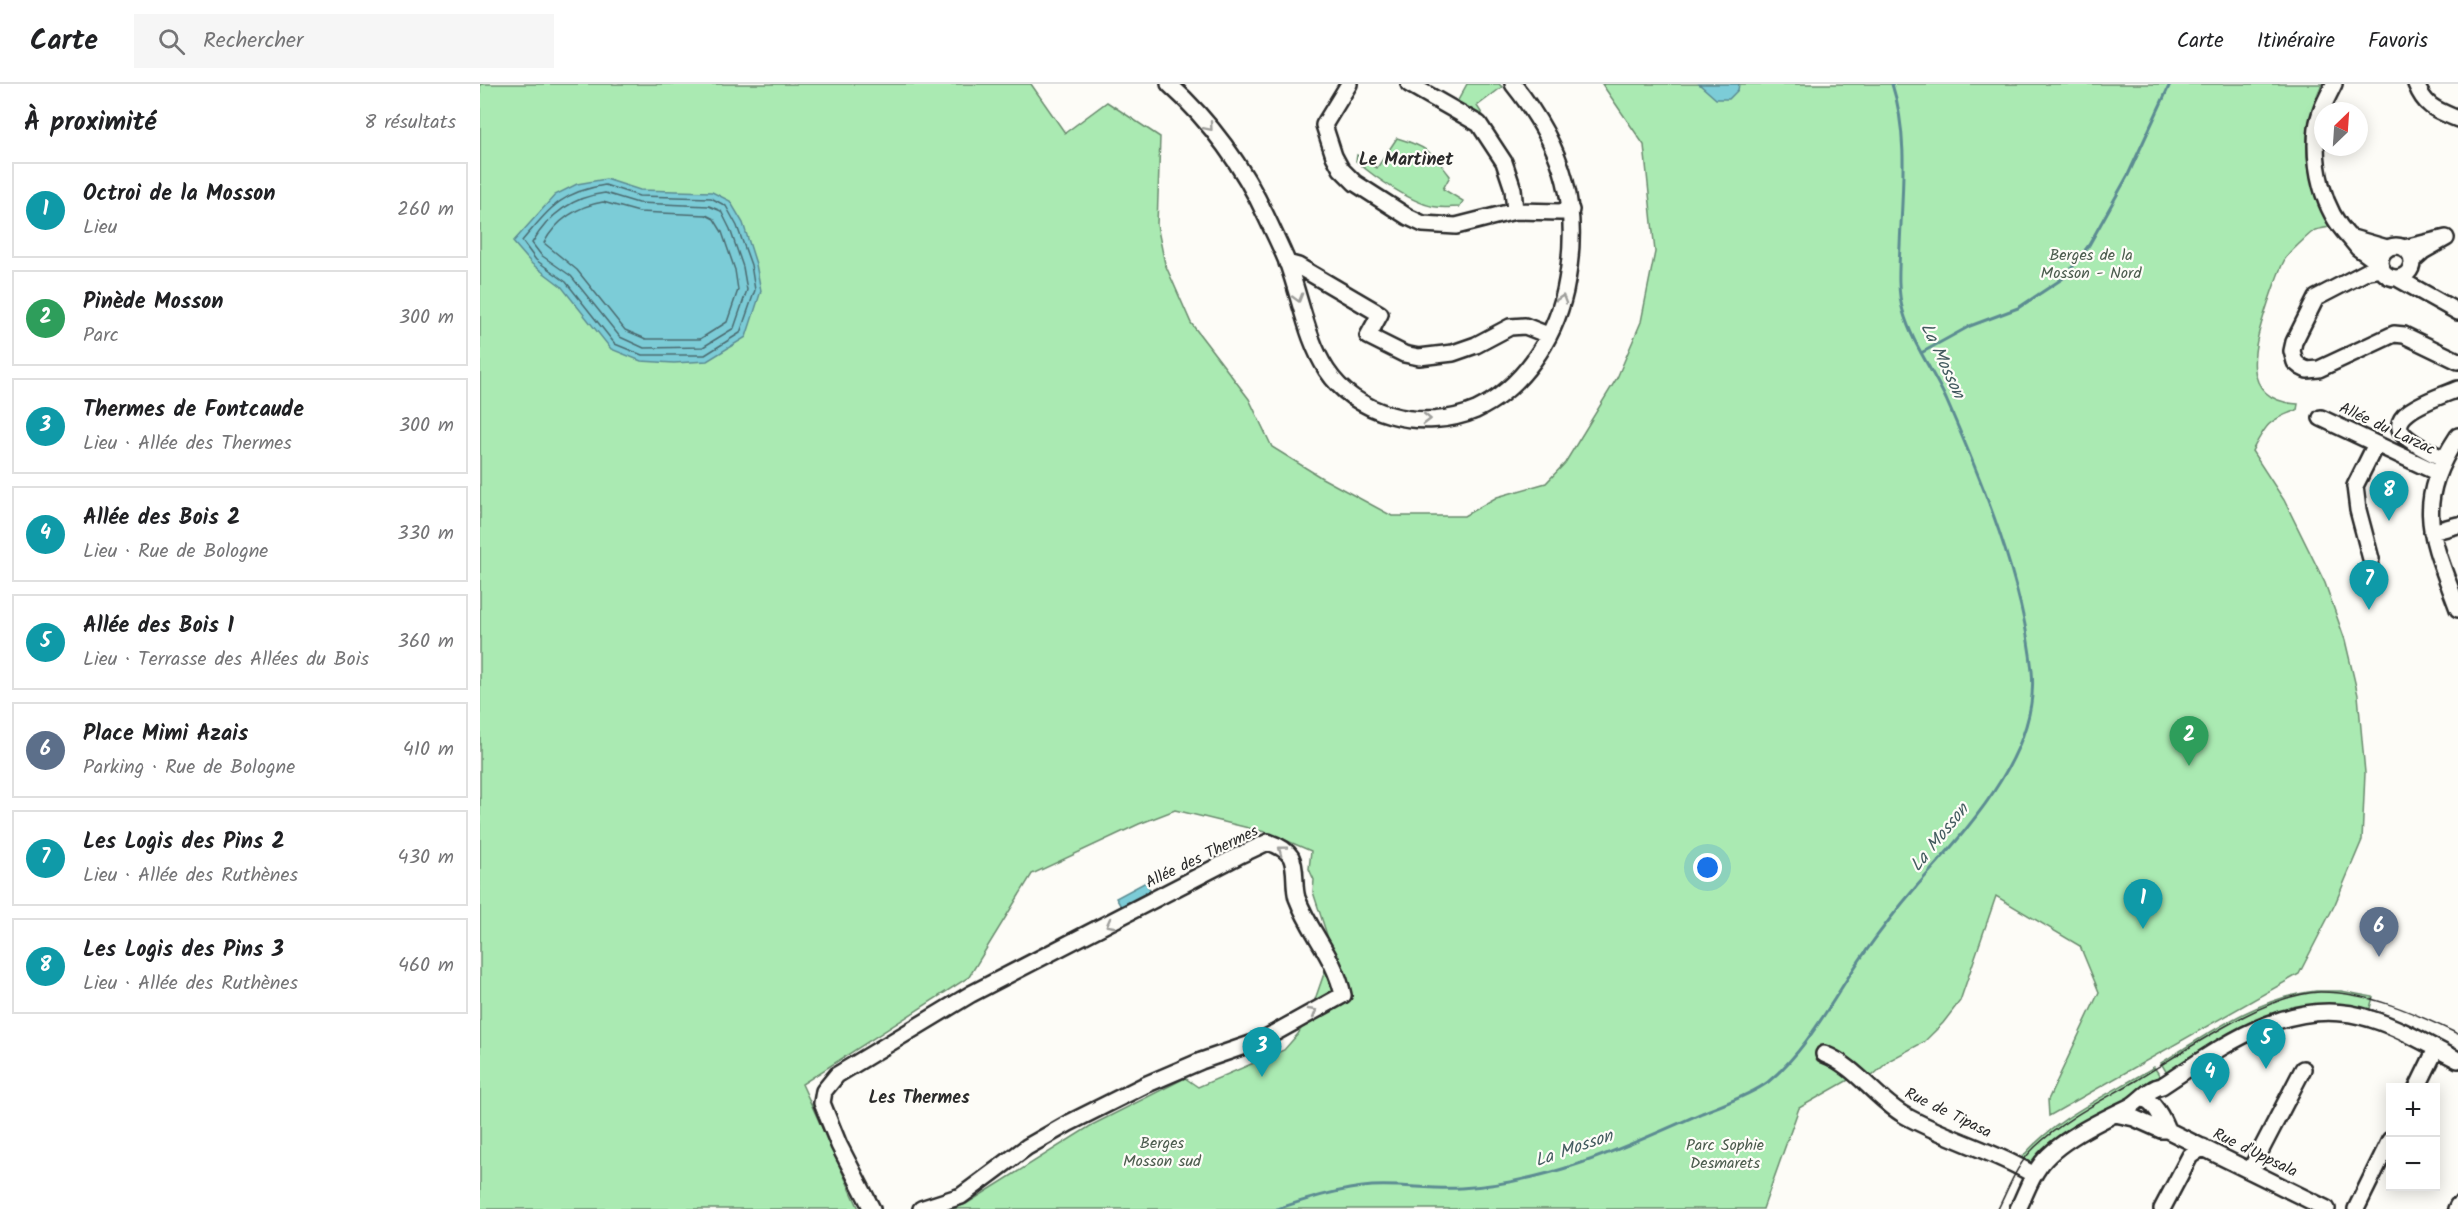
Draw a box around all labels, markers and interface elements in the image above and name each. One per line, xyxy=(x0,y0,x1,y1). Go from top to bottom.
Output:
search box xyxy=(134,14,554,68)
text: Carte xyxy=(30,19,98,64)
text: Rechercher xyxy=(203,24,303,59)
icon: search xyxy=(155,25,188,58)
text: Carte xyxy=(2177,25,2224,58)
text: Itinéraire xyxy=(2257,25,2335,58)
text: Favoris xyxy=(2368,25,2428,58)
text: À proximité xyxy=(24,102,156,144)
north arrow xyxy=(2314,102,2368,156)
text: 8 résultats xyxy=(364,107,456,139)
one-way arrow xyxy=(1202,120,1213,131)
district label: Le Martinet xyxy=(1359,146,1454,175)
text: Octroi de la Mosson xyxy=(83,177,276,212)
text: 1 xyxy=(42,194,49,226)
text: 260 m xyxy=(397,194,454,226)
text: Lieu xyxy=(83,212,117,244)
park label: Berges de la Mosson - Nord xyxy=(2041,243,2142,286)
text: Pinède Mosson xyxy=(83,285,223,320)
one-way arrow xyxy=(1291,292,1303,303)
one-way arrow xyxy=(1555,294,1567,305)
text: 2 xyxy=(40,302,51,334)
text: 300 m xyxy=(399,302,454,334)
water label: La Mosson xyxy=(1912,318,1973,405)
text: Parc xyxy=(83,320,119,352)
text: Thermes de Fontcaude xyxy=(83,393,304,428)
street label: Allée du Larzac xyxy=(2335,396,2439,462)
text: 3 xyxy=(40,410,51,442)
text: 300 m xyxy=(399,410,454,442)
one-way arrow xyxy=(1423,413,1432,426)
text: Lieu · Allée des Thermes xyxy=(83,428,292,460)
pin: 8 xyxy=(2370,472,2408,521)
text: Allée des Bois 2 xyxy=(83,501,240,536)
text: 4 xyxy=(40,518,51,550)
text: 330 m xyxy=(397,518,454,550)
text: Lieu · Rue de Bologne xyxy=(83,536,268,568)
pin: 7 xyxy=(2350,560,2388,610)
text: Allée des Bois 1 xyxy=(83,609,234,644)
text: 5 xyxy=(40,626,51,658)
text: 360 m xyxy=(398,626,454,658)
text: Lieu · Terrasse des Allées du Bois xyxy=(83,644,369,676)
pin: 2 xyxy=(2170,716,2208,766)
text: Place Mimi Azais xyxy=(83,717,248,752)
text: 6 xyxy=(40,734,51,766)
text: 410 m xyxy=(403,734,454,766)
text: Parking · Rue de Bologne xyxy=(83,752,295,784)
water label: La Mosson xyxy=(1903,796,1978,879)
street label: Allée des Thermes xyxy=(1141,819,1263,895)
text: Les Logis des Pins 2 xyxy=(83,825,284,860)
text: 7 xyxy=(41,842,50,874)
text: 430 m xyxy=(398,842,454,874)
one-way arrow xyxy=(1278,846,1289,857)
your location xyxy=(1693,853,1722,882)
text: Lieu · Allée des Ruthènes xyxy=(83,860,298,892)
pin: 1 xyxy=(2124,880,2162,929)
pin: 6 xyxy=(2360,908,2398,957)
one-way arrow xyxy=(1105,917,1116,928)
text: Les Logis des Pins 3 xyxy=(83,933,284,968)
text: 8 xyxy=(40,950,51,982)
text: 460 m xyxy=(398,950,454,982)
text: Lieu · Allée des Ruthènes xyxy=(83,968,298,1000)
one-way arrow xyxy=(1307,1007,1317,1019)
pin: 5 xyxy=(2246,1020,2286,1069)
pin: 3 xyxy=(1242,1028,1282,1077)
pin: 4 xyxy=(2190,1054,2230,1103)
street label: Rue de Tipasa xyxy=(1900,1081,1996,1145)
map controls xyxy=(2386,1083,2440,1191)
button: + xyxy=(2386,1083,2440,1137)
district label: Les Thermes xyxy=(868,1084,970,1113)
water label: La Mosson xyxy=(1531,1122,1618,1176)
street label: Rue d'Uppsala xyxy=(2208,1122,2302,1184)
park label: Berges Mosson sud xyxy=(1123,1131,1202,1174)
park label: Parc Sophie Desmarets xyxy=(1686,1133,1764,1176)
button: − xyxy=(2386,1137,2440,1191)

